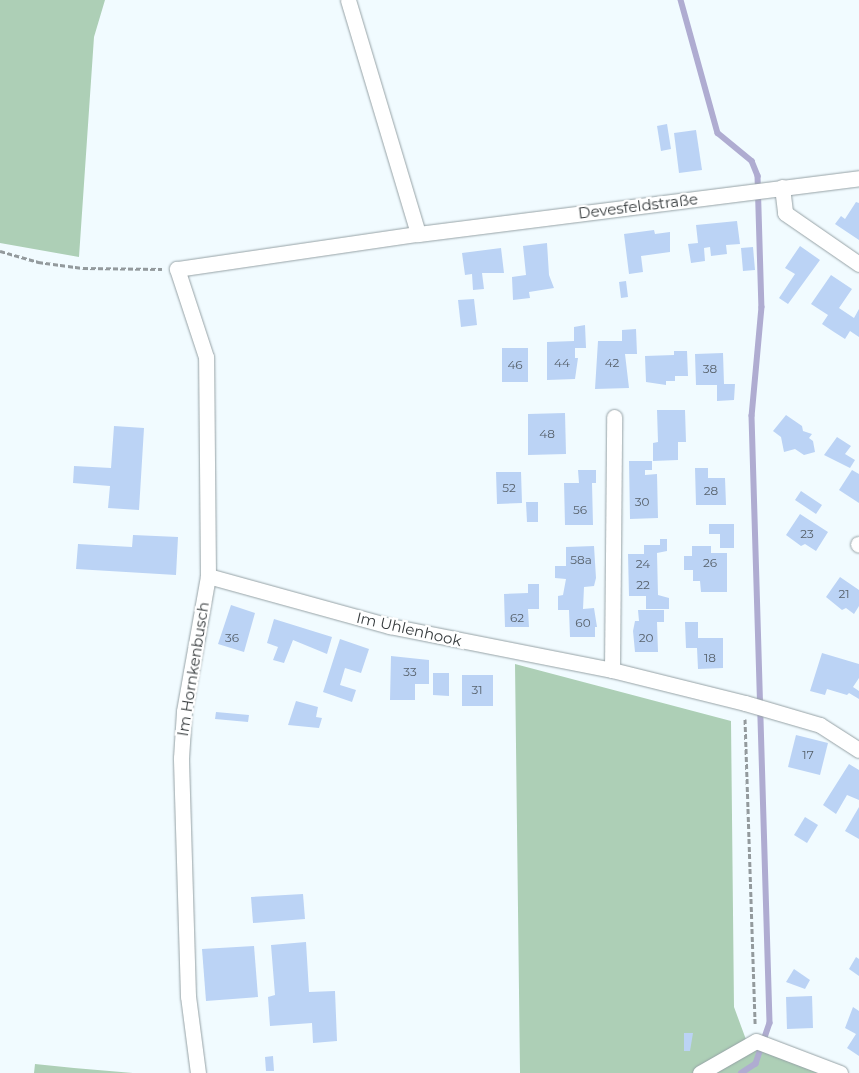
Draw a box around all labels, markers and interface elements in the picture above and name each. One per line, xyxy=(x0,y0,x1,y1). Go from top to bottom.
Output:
street label: Devesfeldstraße xyxy=(577,190,699,222)
house number: 44 xyxy=(554,356,570,370)
house number: 42 xyxy=(605,356,619,370)
house number: 46 xyxy=(507,358,523,372)
house number: 38 xyxy=(703,362,717,376)
house number: 48 xyxy=(539,427,555,441)
house number: 52 xyxy=(502,481,516,495)
house number: 28 xyxy=(704,484,718,498)
house number: 30 xyxy=(635,495,649,509)
house number: 56 xyxy=(573,503,587,517)
house number: 23 xyxy=(800,527,814,541)
house number: 58a xyxy=(570,553,592,567)
house number: 26 xyxy=(703,556,717,570)
house number: 24 xyxy=(636,557,650,571)
house number: 22 xyxy=(636,578,650,592)
house number: 21 xyxy=(838,587,850,601)
street label: Im Hornkenbusch xyxy=(173,600,213,738)
street label: Im Uhlenhook xyxy=(355,608,463,650)
house number: 62 xyxy=(510,611,524,625)
house number: 60 xyxy=(575,616,591,630)
house number: 36 xyxy=(225,631,239,645)
house number: 20 xyxy=(639,631,653,645)
house number: 18 xyxy=(704,651,716,665)
house number: 33 xyxy=(403,665,417,679)
house number: 31 xyxy=(471,683,483,697)
house number: 17 xyxy=(802,748,814,762)

